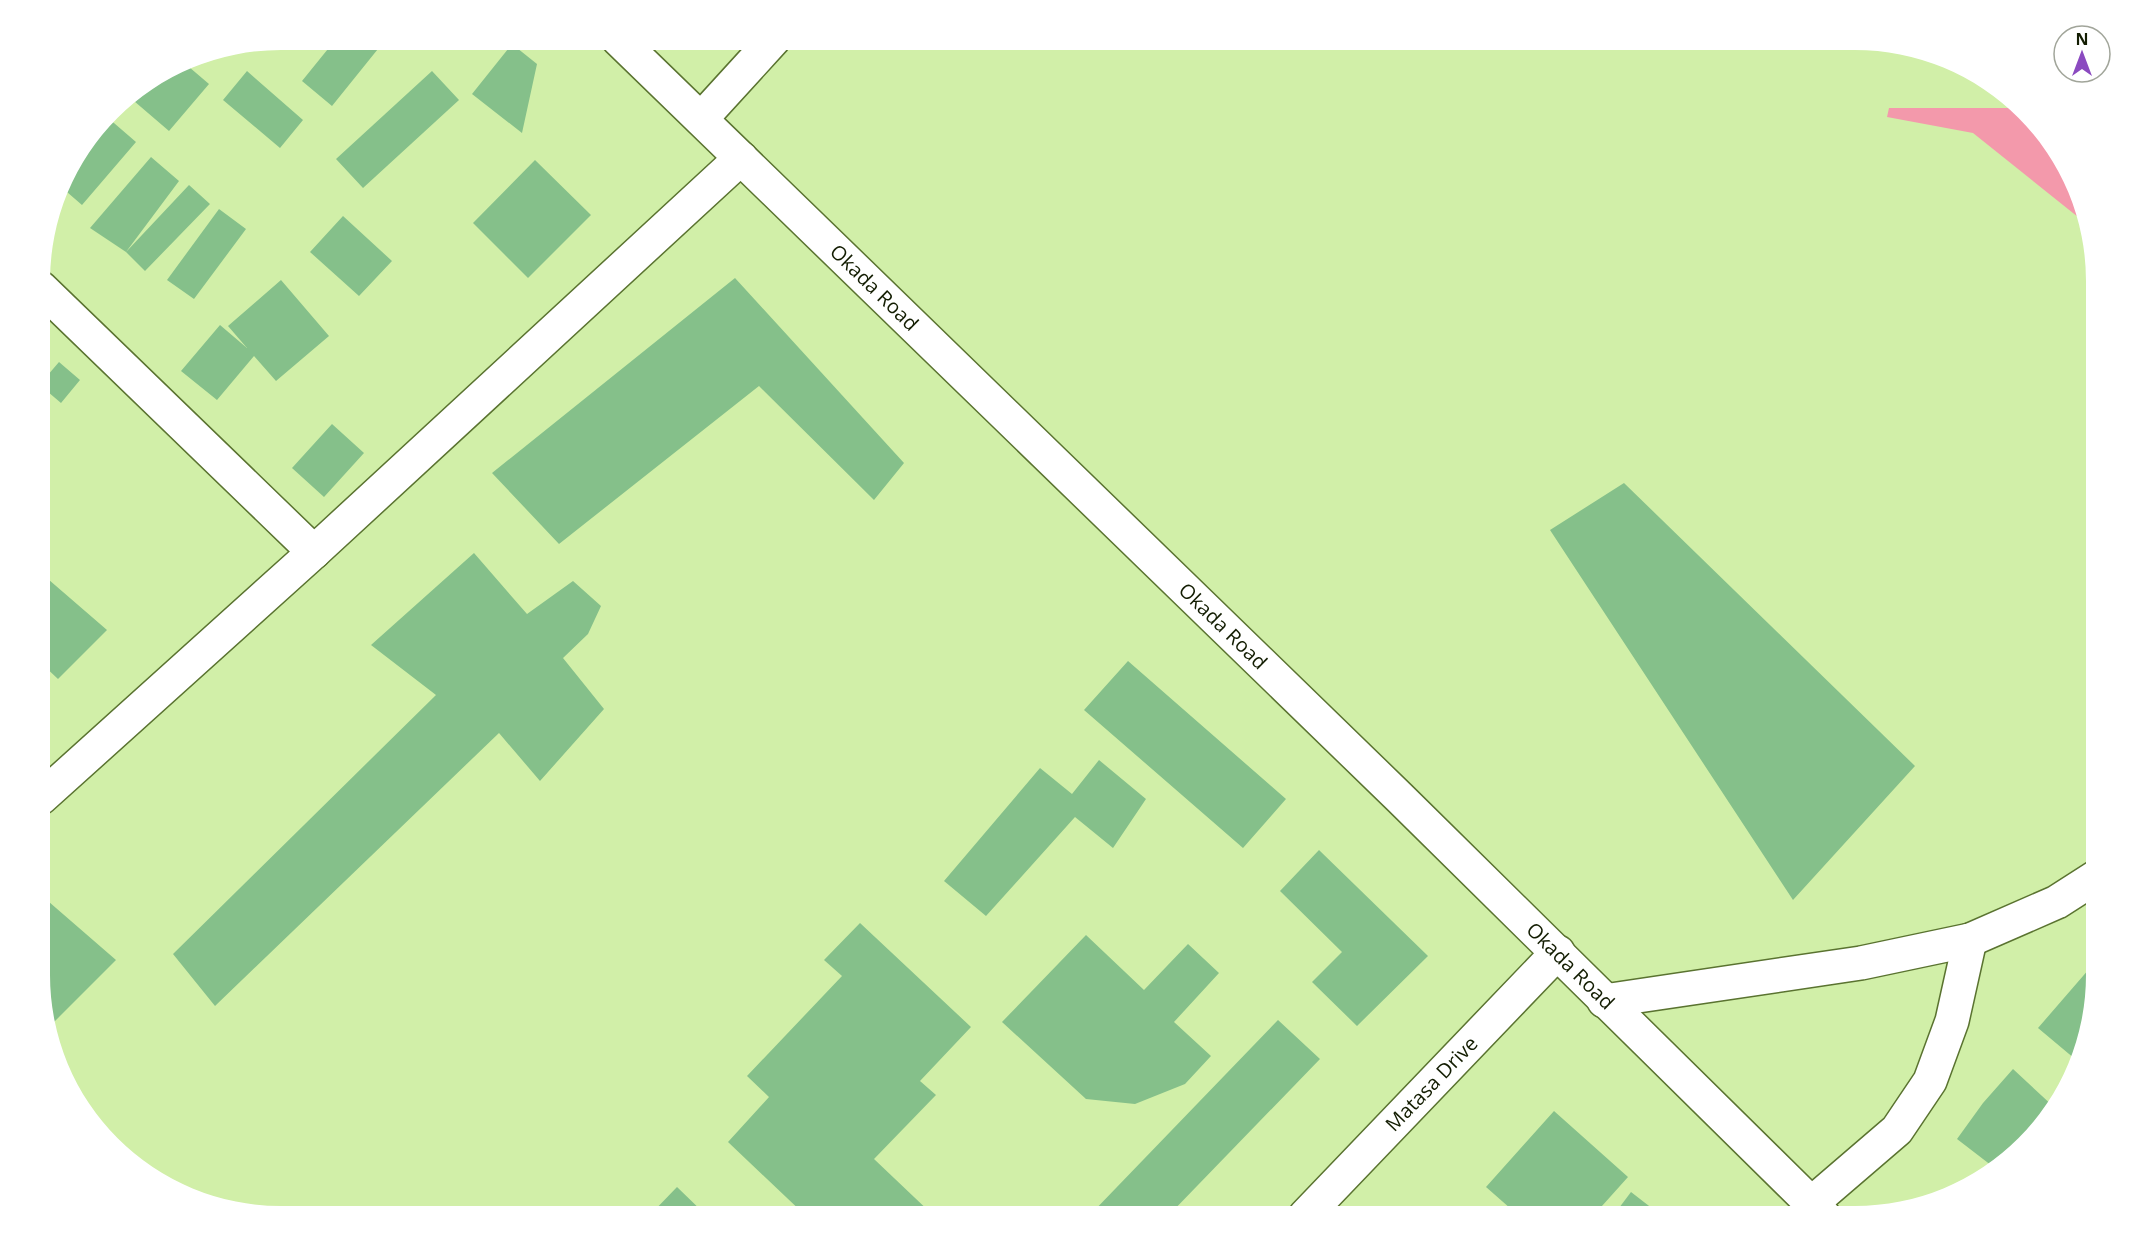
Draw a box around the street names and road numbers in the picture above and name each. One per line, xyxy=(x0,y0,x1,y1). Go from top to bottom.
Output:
street label: Okada Road xyxy=(824,238,925,337)
street label: Okada Road xyxy=(1173,577,1273,675)
street label: Okada Road xyxy=(1521,916,1621,1015)
street label: Matasa Drive xyxy=(1379,1030,1483,1137)

